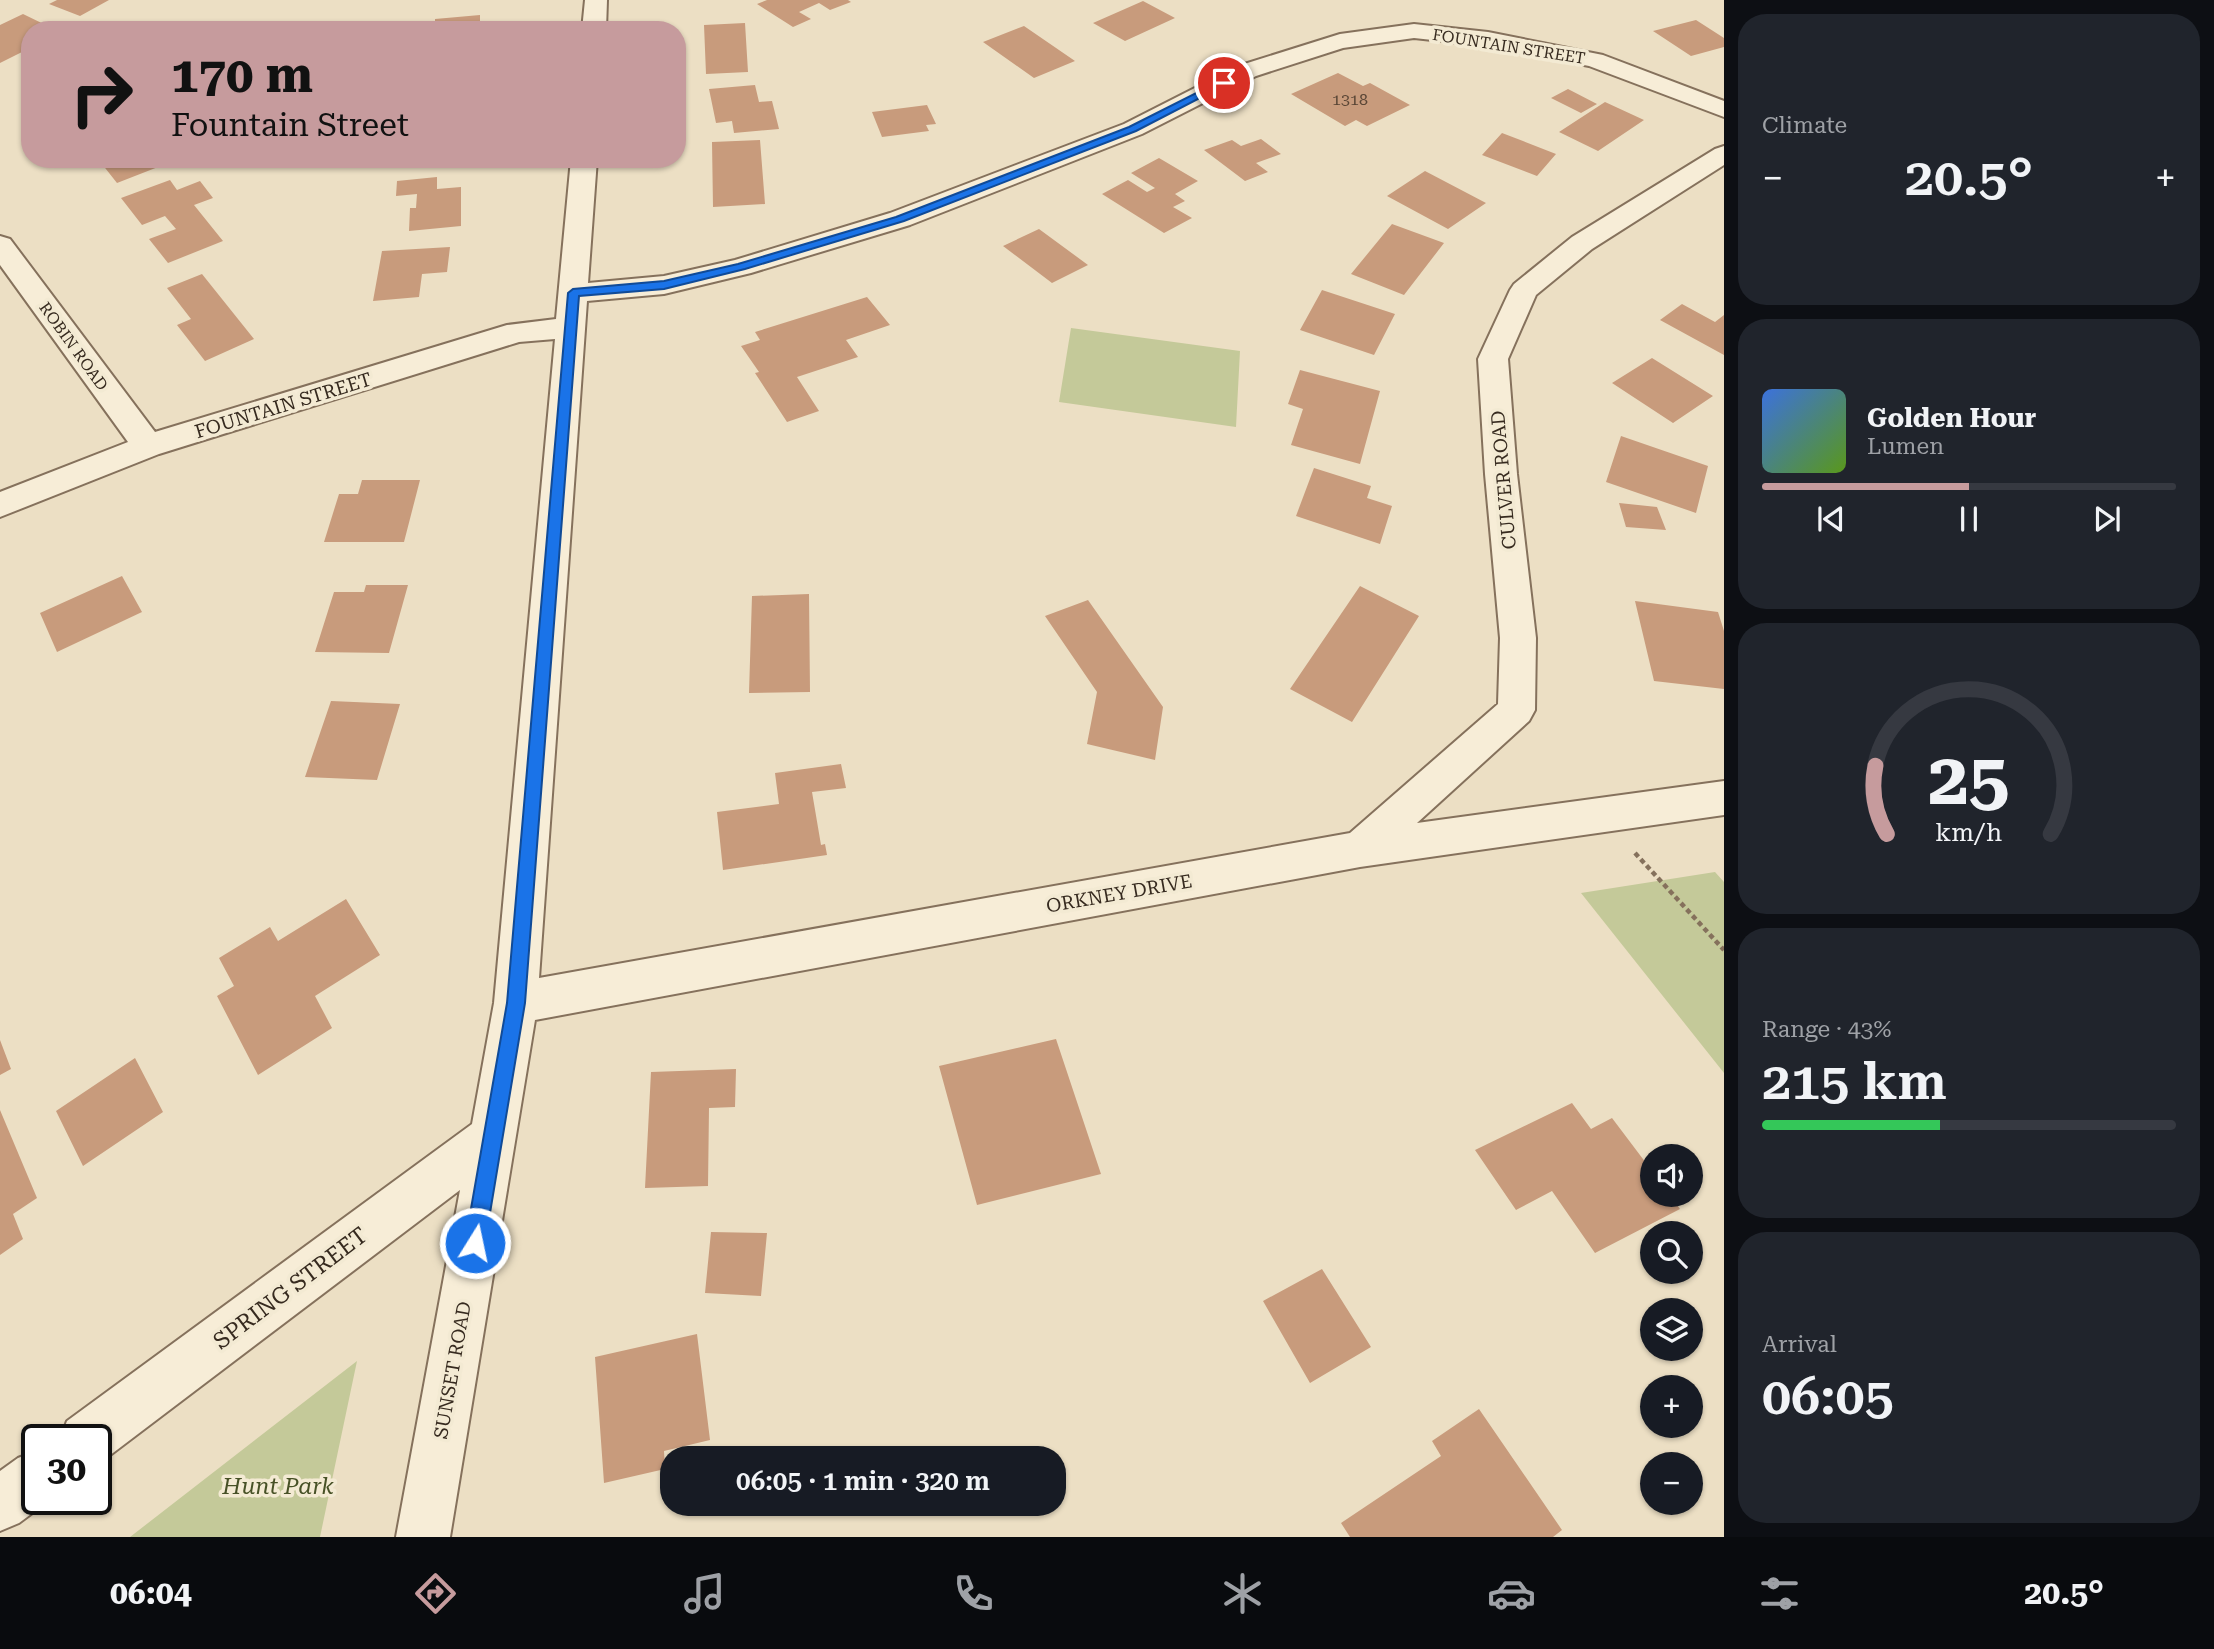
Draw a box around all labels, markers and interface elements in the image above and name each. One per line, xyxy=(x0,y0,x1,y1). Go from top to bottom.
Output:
street label: FOUNTAIN STREET xyxy=(1431,25,1587,68)
text: 170 m xyxy=(171,47,313,104)
icon: right xyxy=(56,49,147,140)
pin xyxy=(1194,53,1254,113)
icon: arrive xyxy=(1205,64,1243,102)
house number: 1318 xyxy=(1332,90,1368,109)
text: Fountain Street xyxy=(171,106,409,144)
text: Climate xyxy=(1762,112,1847,139)
text: 20.5° xyxy=(1905,147,2033,208)
text: − xyxy=(1762,156,1783,200)
text: + xyxy=(2155,156,2176,200)
street label: ROBIN ROAD xyxy=(35,299,112,394)
street label: FOUNTAIN STREET xyxy=(192,368,374,443)
text: Golden Hour xyxy=(1867,403,2036,433)
street label: CULVER ROAD xyxy=(1486,410,1521,550)
text: Lumen xyxy=(1867,433,1944,460)
icon: previous xyxy=(1812,500,1850,538)
icon: pause xyxy=(1950,500,1988,538)
icon: next xyxy=(2088,500,2126,538)
text: 25 xyxy=(1928,738,2010,823)
text: km/h xyxy=(1936,818,2002,847)
street label: ORKNEY DRIVE xyxy=(1044,869,1194,918)
text: Range · 43% xyxy=(1762,1016,1891,1043)
text: 215 km xyxy=(1762,1051,1947,1112)
map controls xyxy=(1640,1144,1703,1515)
button: sound xyxy=(1640,1144,1703,1207)
position arrow xyxy=(438,1206,512,1280)
button: search xyxy=(1640,1221,1703,1284)
street label: SPRING STREET xyxy=(208,1222,373,1355)
button: layers xyxy=(1640,1298,1703,1361)
street label: SUNSET ROAD xyxy=(429,1300,476,1441)
text: Arrival xyxy=(1762,1331,1837,1358)
text: 06:05 xyxy=(1762,1366,1894,1427)
button: + xyxy=(1640,1375,1703,1438)
speed limit sign: 30 xyxy=(21,1424,112,1515)
button: − xyxy=(1640,1452,1703,1515)
text: 06:05 · 1 min · 320 m xyxy=(736,1466,990,1496)
park label: Hunt Park xyxy=(221,1473,334,1500)
icon: directions xyxy=(411,1569,460,1618)
icon: music xyxy=(680,1569,729,1618)
icon: phone xyxy=(949,1569,998,1618)
icon: climate xyxy=(1218,1569,1267,1618)
icon: car xyxy=(1487,1569,1536,1618)
icon: filters xyxy=(1755,1569,1804,1618)
text: 06:04 xyxy=(110,1574,192,1612)
text: 20.5° xyxy=(2024,1574,2104,1612)

